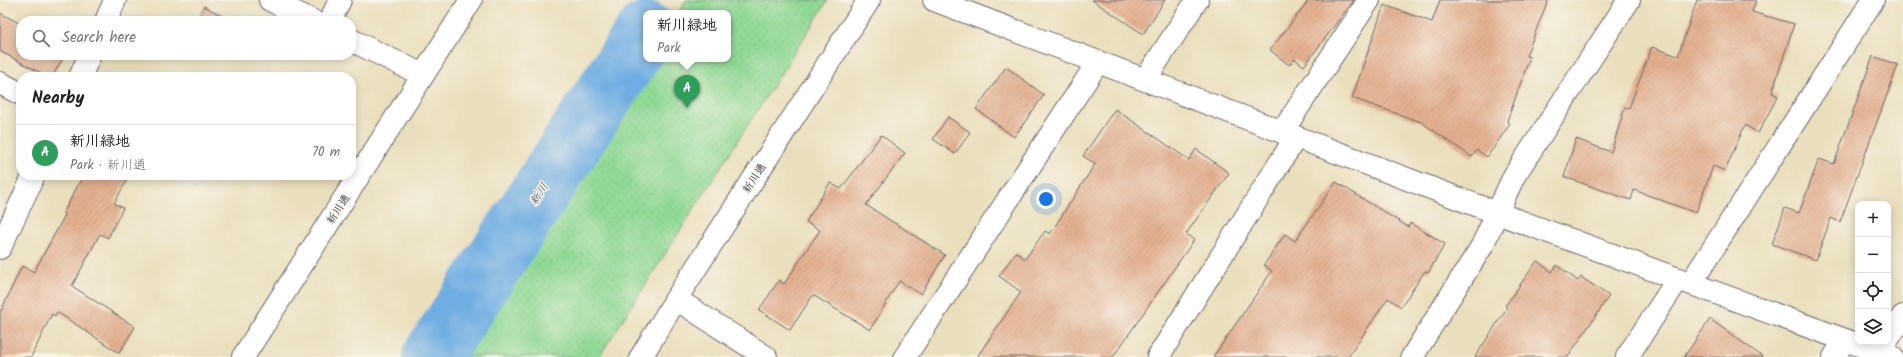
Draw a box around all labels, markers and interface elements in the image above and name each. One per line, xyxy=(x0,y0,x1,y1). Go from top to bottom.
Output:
popup xyxy=(643,10,731,62)
text: 新川緑地 xyxy=(657,14,717,38)
search box xyxy=(16,16,356,60)
text: Search here xyxy=(62,26,136,50)
icon: search xyxy=(30,27,52,49)
text: Park xyxy=(657,38,681,59)
pin: A xyxy=(674,75,700,108)
text: Nearby xyxy=(32,85,84,112)
text: 新川緑地 xyxy=(70,130,130,154)
text: A xyxy=(41,142,49,163)
text: 70 m xyxy=(312,142,340,163)
text: Park · 新川通 xyxy=(70,155,146,176)
street label: 新川通 xyxy=(738,160,771,197)
water label: 新川 xyxy=(525,179,554,210)
your location xyxy=(1036,189,1056,209)
street label: 新川通 xyxy=(322,191,355,228)
map controls xyxy=(1855,201,1891,345)
button: + xyxy=(1855,201,1891,237)
button: − xyxy=(1855,237,1891,273)
button: locate xyxy=(1855,273,1891,309)
button: layers xyxy=(1855,309,1891,345)

